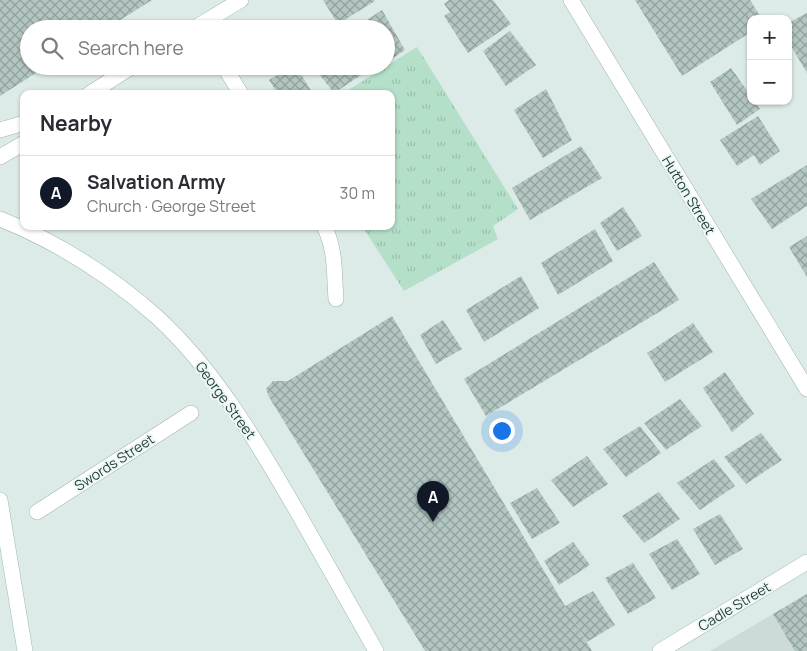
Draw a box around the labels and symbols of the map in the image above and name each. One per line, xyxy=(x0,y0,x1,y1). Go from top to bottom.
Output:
street label: Hutton Street xyxy=(658,152,720,238)
street label: George Street xyxy=(191,357,261,443)
your location xyxy=(489,418,515,444)
street label: Swords Street xyxy=(70,429,158,495)
pin: A xyxy=(417,481,449,522)
street label: Cadle Street xyxy=(694,577,774,635)

